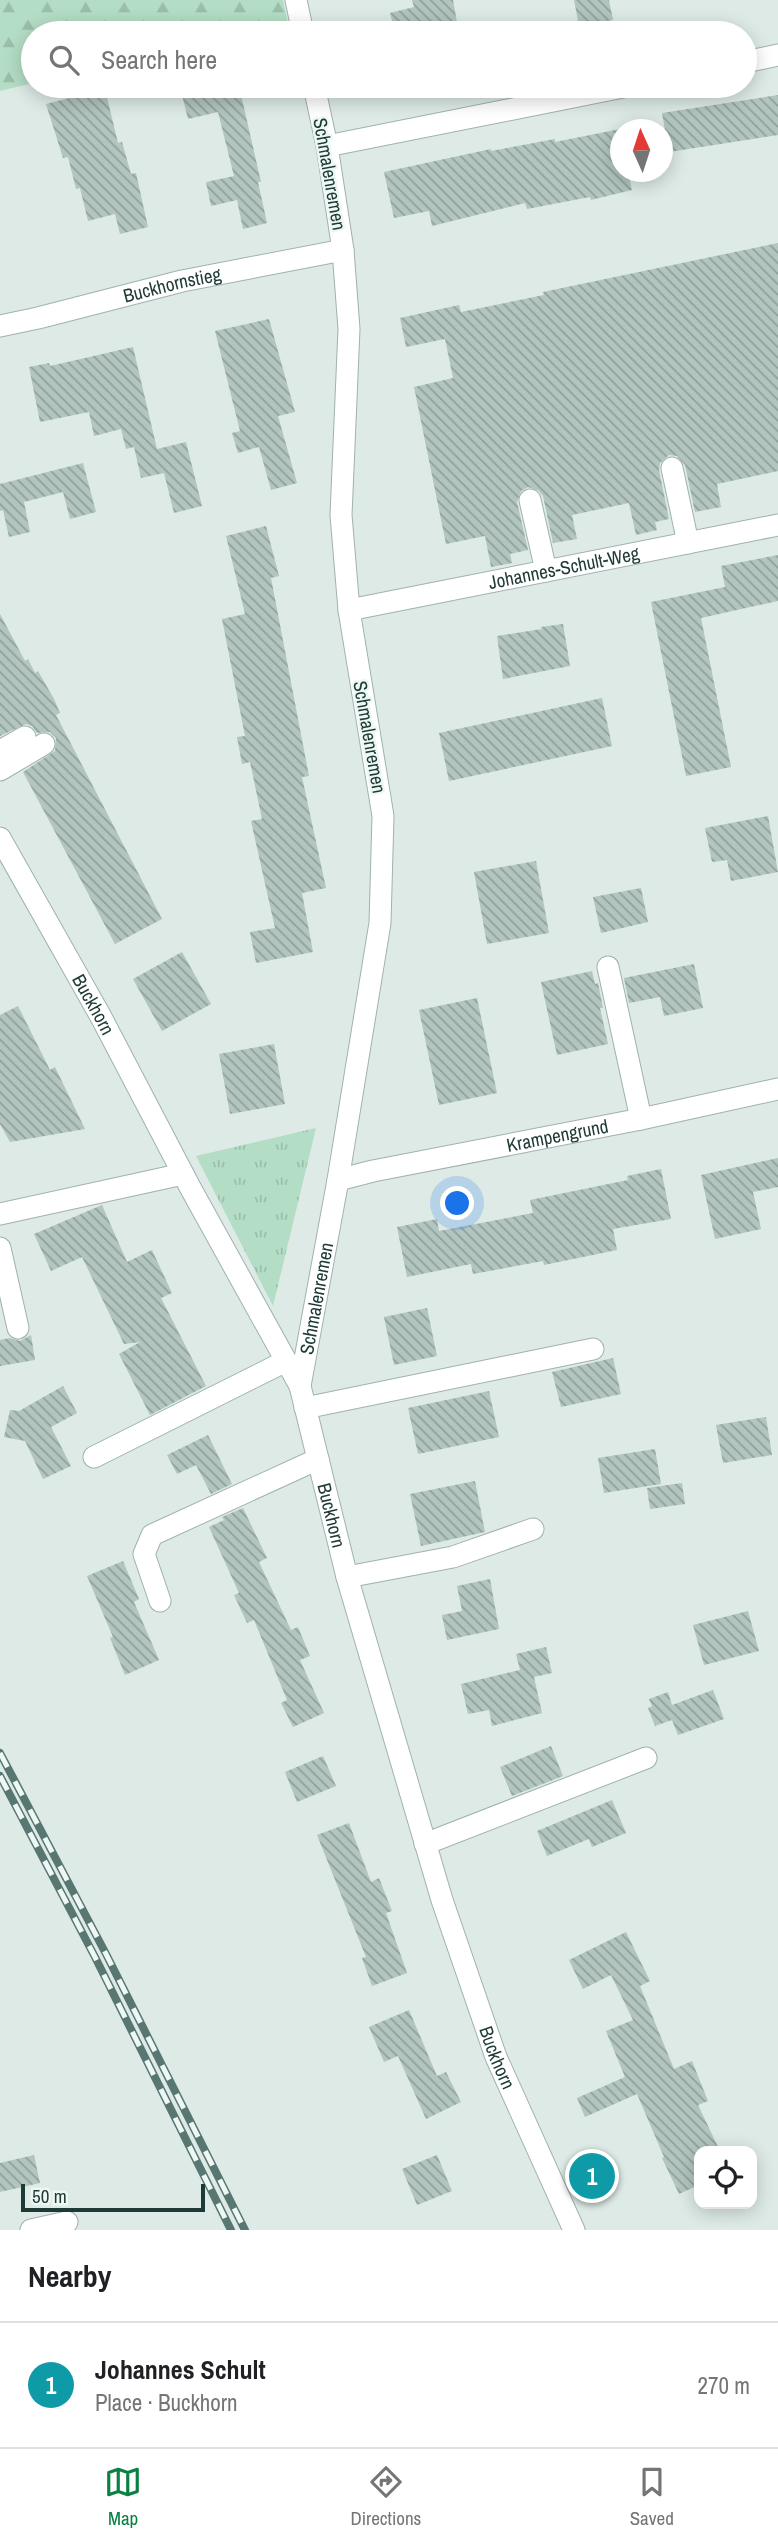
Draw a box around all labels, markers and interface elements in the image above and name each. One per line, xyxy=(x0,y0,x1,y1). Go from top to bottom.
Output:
search box xyxy=(21,21,757,98)
icon: search xyxy=(45,41,83,79)
text: Search here xyxy=(101,42,217,77)
street label: Schmalenremen xyxy=(307,116,353,232)
north arrow xyxy=(610,119,673,182)
street label: Buckhornstieg xyxy=(120,261,223,309)
street label: Johannes-Schult-Weg xyxy=(486,540,642,595)
street label: Schmalenremen xyxy=(347,679,393,795)
street label: Buckhorn xyxy=(66,969,121,1039)
street label: Krampengrund xyxy=(504,1113,611,1158)
your location xyxy=(440,1186,474,1220)
street label: Schmalenremen xyxy=(293,1240,339,1357)
street label: Buckhorn xyxy=(311,1480,352,1550)
street label: Buckhorn xyxy=(473,2022,522,2093)
map controls xyxy=(694,2146,757,2209)
button: locate xyxy=(694,2146,757,2209)
pin: 1 xyxy=(569,2150,615,2202)
scale bar xyxy=(21,2181,205,2213)
text: 50 m xyxy=(32,2183,67,2209)
text: Nearby xyxy=(28,2256,111,2296)
text: Johannes Schult xyxy=(95,2352,266,2387)
text: 1 xyxy=(46,2370,56,2401)
text: 270 m xyxy=(698,2370,750,2401)
text: Place · Buckhorn xyxy=(95,2387,238,2418)
tab: Map xyxy=(104,2463,142,2531)
tab: Directions xyxy=(350,2463,421,2531)
tab: Saved xyxy=(630,2463,674,2531)

